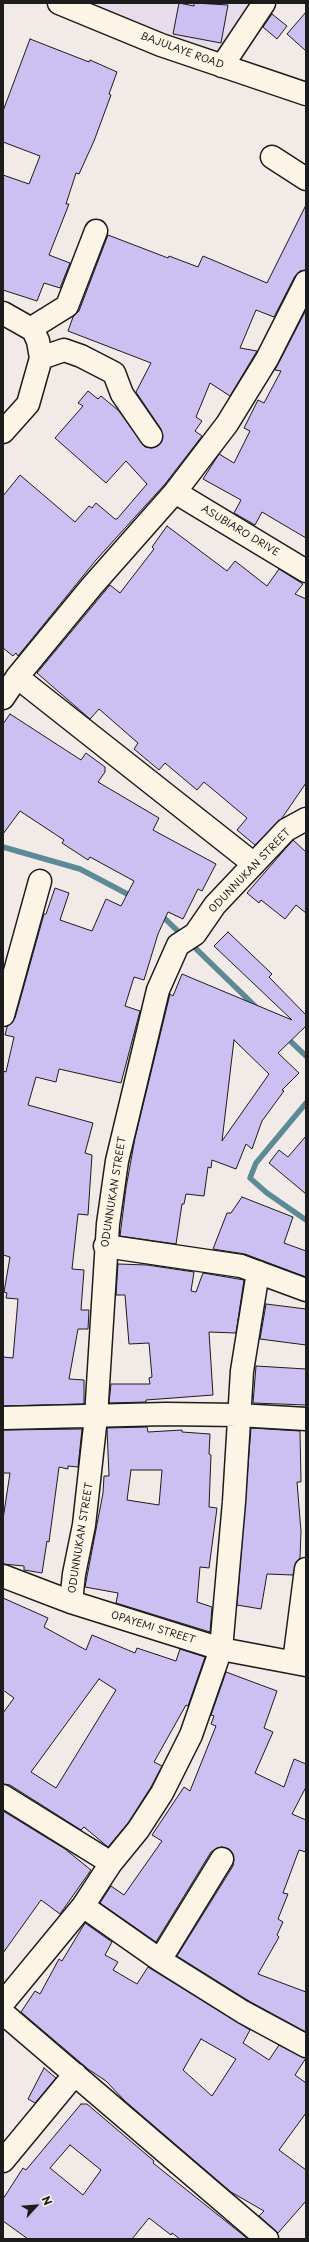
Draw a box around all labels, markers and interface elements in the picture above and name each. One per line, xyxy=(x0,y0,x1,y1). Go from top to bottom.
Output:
street label: BAJULAYE ROAD xyxy=(139,30,225,72)
street label: ASUBIARO DRIVE xyxy=(199,503,281,559)
street label: ODUNNUKAN STREET xyxy=(207,826,293,916)
street label: ODUNNUKAN STREET xyxy=(99,1136,129,1248)
street label: ODUNNUKAN STREET xyxy=(66,1482,96,1594)
street label: OPAYEMI STREET xyxy=(109,1609,197,1647)
north arrow xyxy=(16,2186,56,2226)
text: N xyxy=(38,2193,57,2208)

